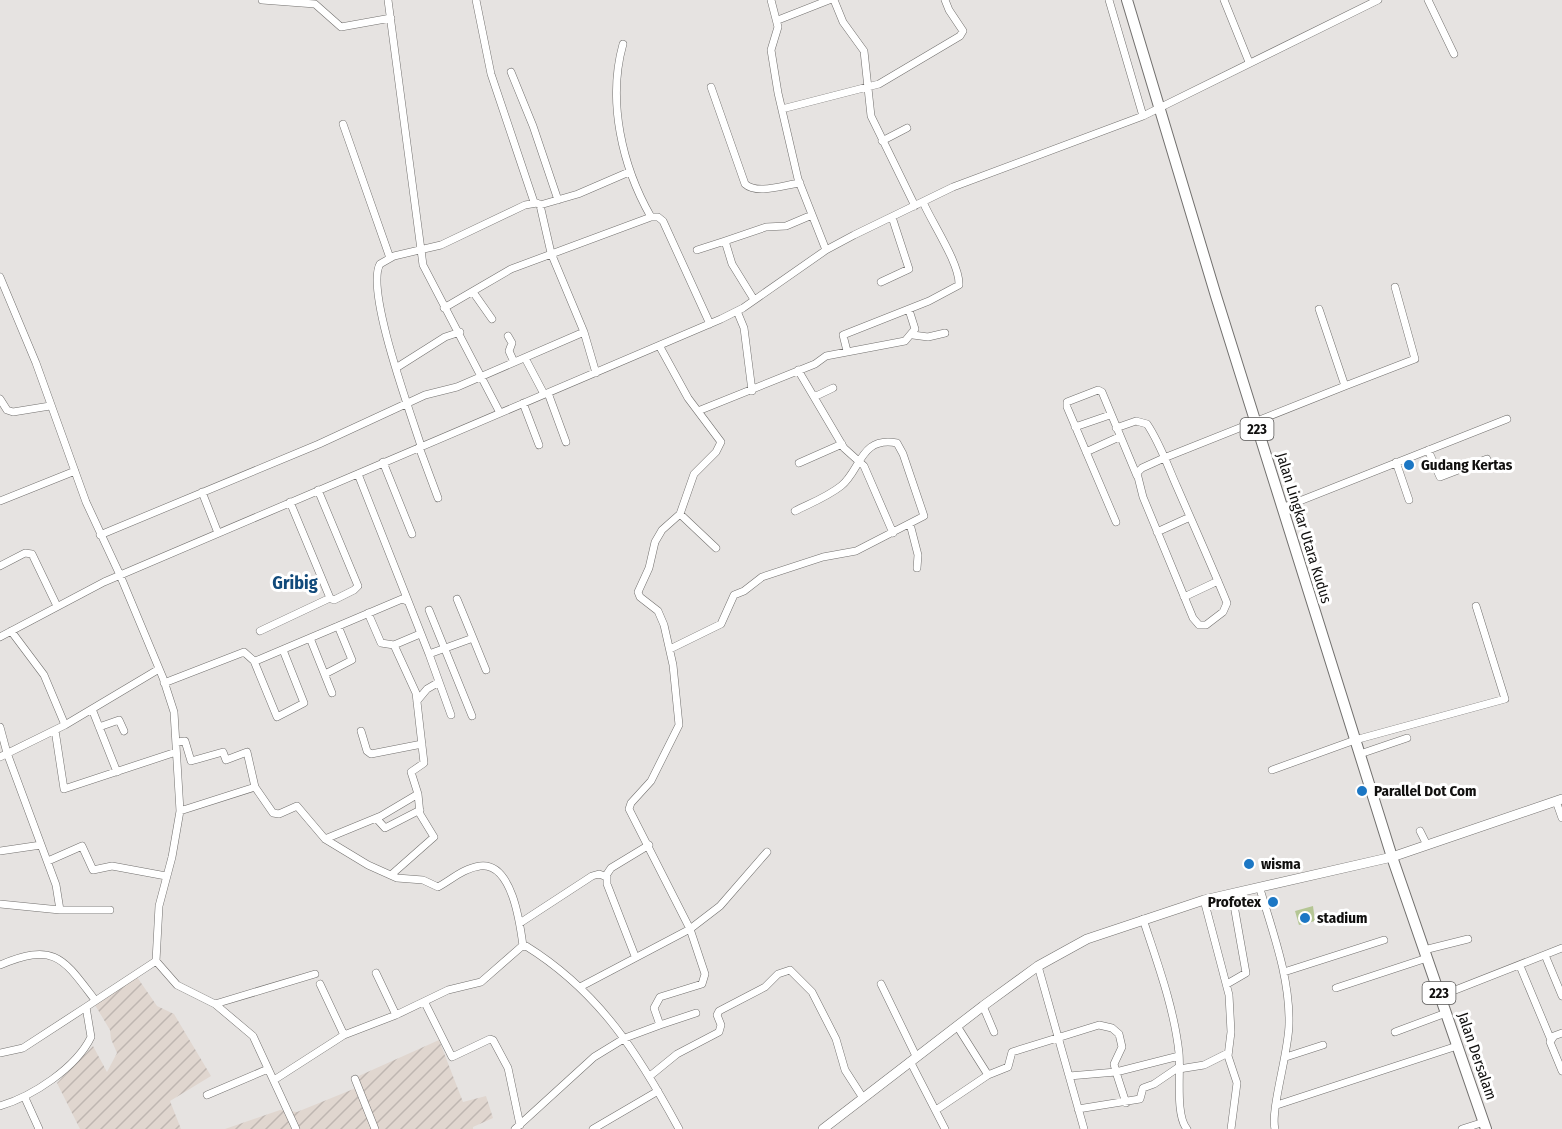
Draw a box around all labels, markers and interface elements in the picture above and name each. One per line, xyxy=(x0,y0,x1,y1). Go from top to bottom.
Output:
road number: 223 xyxy=(1240,418,1274,440)
street label: Jalan Lingkar Utara Kudus xyxy=(1272,450,1336,606)
place label: Gudang Kertas xyxy=(1421,456,1513,474)
marker: Gudang Kertas xyxy=(1402,458,1416,472)
district label: Gribig xyxy=(272,572,318,594)
place label: Parallel Dot Com xyxy=(1374,782,1477,800)
marker: Parallel Dot Com xyxy=(1355,784,1369,798)
place label: wisma xyxy=(1261,855,1301,873)
marker: wisma xyxy=(1242,857,1256,871)
place label: Profotex xyxy=(1208,893,1262,911)
marker: Profotex xyxy=(1266,895,1280,909)
place label: stadium xyxy=(1317,909,1367,927)
marker: stadium xyxy=(1298,911,1312,925)
road number: 223 xyxy=(1422,982,1456,1004)
street label: Jalan Dersalam xyxy=(1454,1010,1500,1102)

